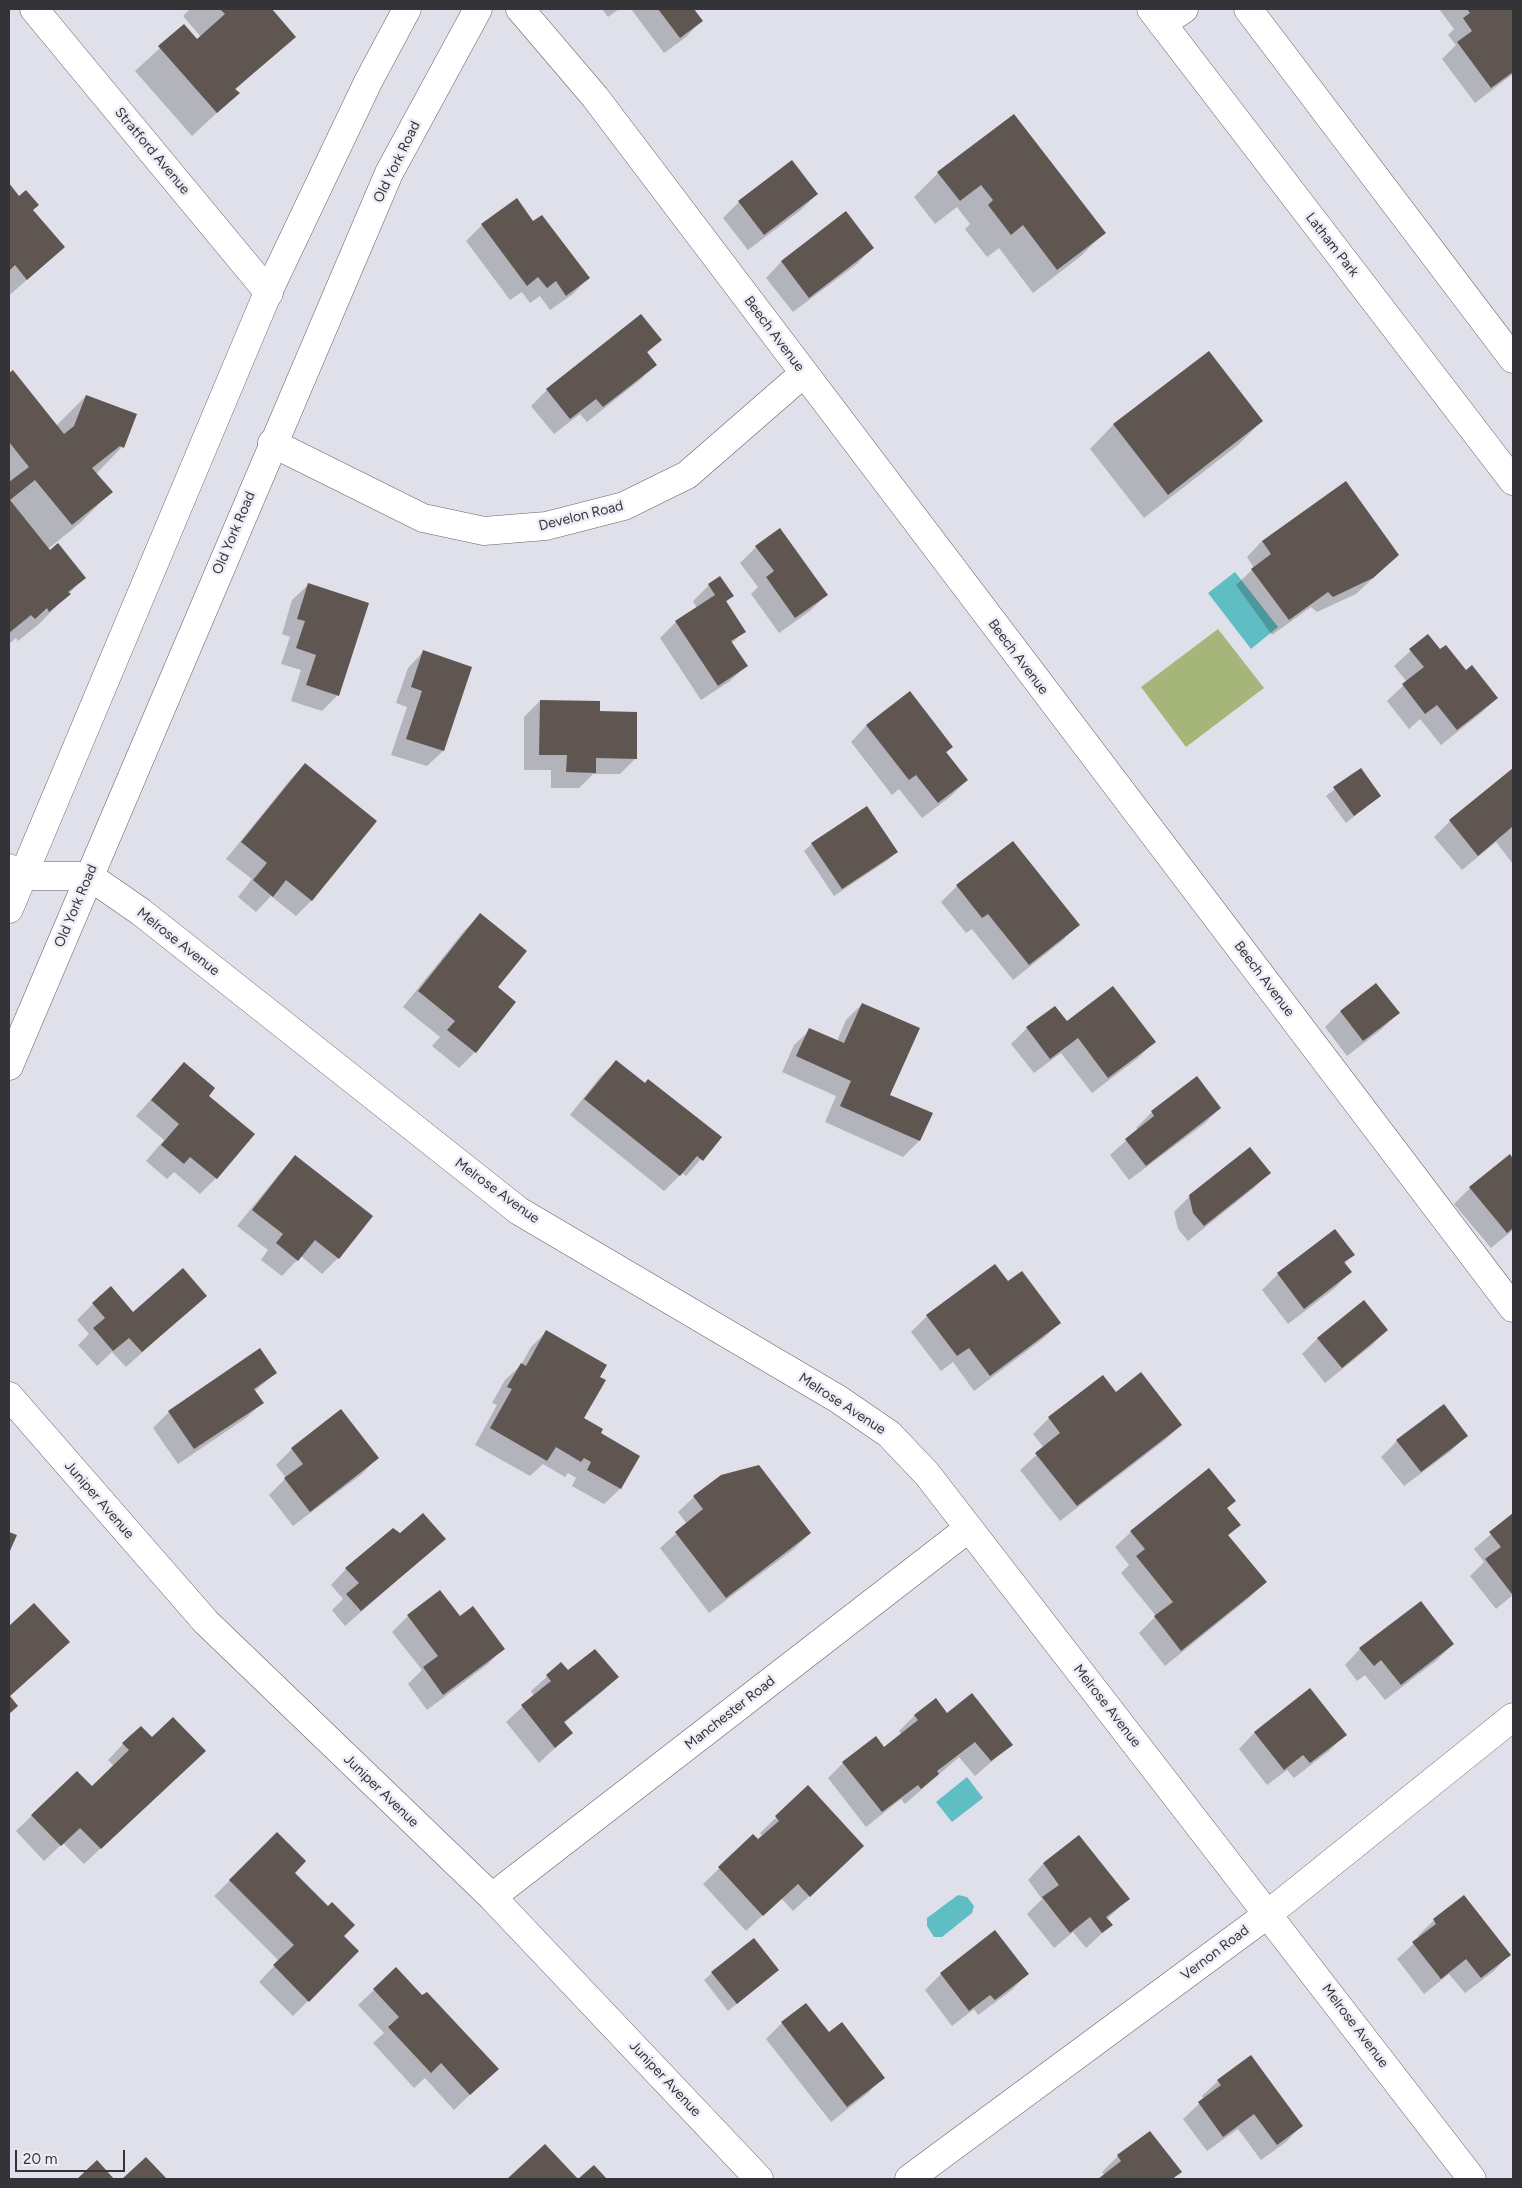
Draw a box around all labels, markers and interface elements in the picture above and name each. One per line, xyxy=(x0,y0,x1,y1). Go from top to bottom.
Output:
street label: Stratford Avenue xyxy=(111,104,193,198)
street label: Old York Road xyxy=(370,119,424,205)
street label: Latham Park xyxy=(1302,210,1362,280)
street label: Beech Avenue xyxy=(740,293,808,375)
street label: Old York Road xyxy=(209,489,259,577)
street label: Develon Road xyxy=(537,497,625,535)
street label: Beech Avenue xyxy=(984,616,1052,698)
street label: Old York Road xyxy=(51,862,101,950)
street label: Melrose Avenue xyxy=(133,904,223,980)
street label: Beech Avenue xyxy=(1230,938,1298,1020)
street label: Melrose Avenue xyxy=(451,1155,543,1227)
street label: Melrose Avenue xyxy=(795,1370,889,1438)
street label: Juniper Avenue xyxy=(61,1458,137,1542)
street label: Melrose Avenue xyxy=(1069,1661,1145,1751)
street label: Manchester Road xyxy=(682,1673,778,1753)
street label: Juniper Avenue xyxy=(340,1751,422,1831)
street label: Vernon Road xyxy=(1178,1922,1252,1984)
street label: Melrose Avenue xyxy=(1318,1981,1392,2071)
street label: Juniper Avenue xyxy=(626,2038,704,2120)
scale bar xyxy=(18,2140,128,2172)
text: 20 m xyxy=(23,2150,57,2168)

